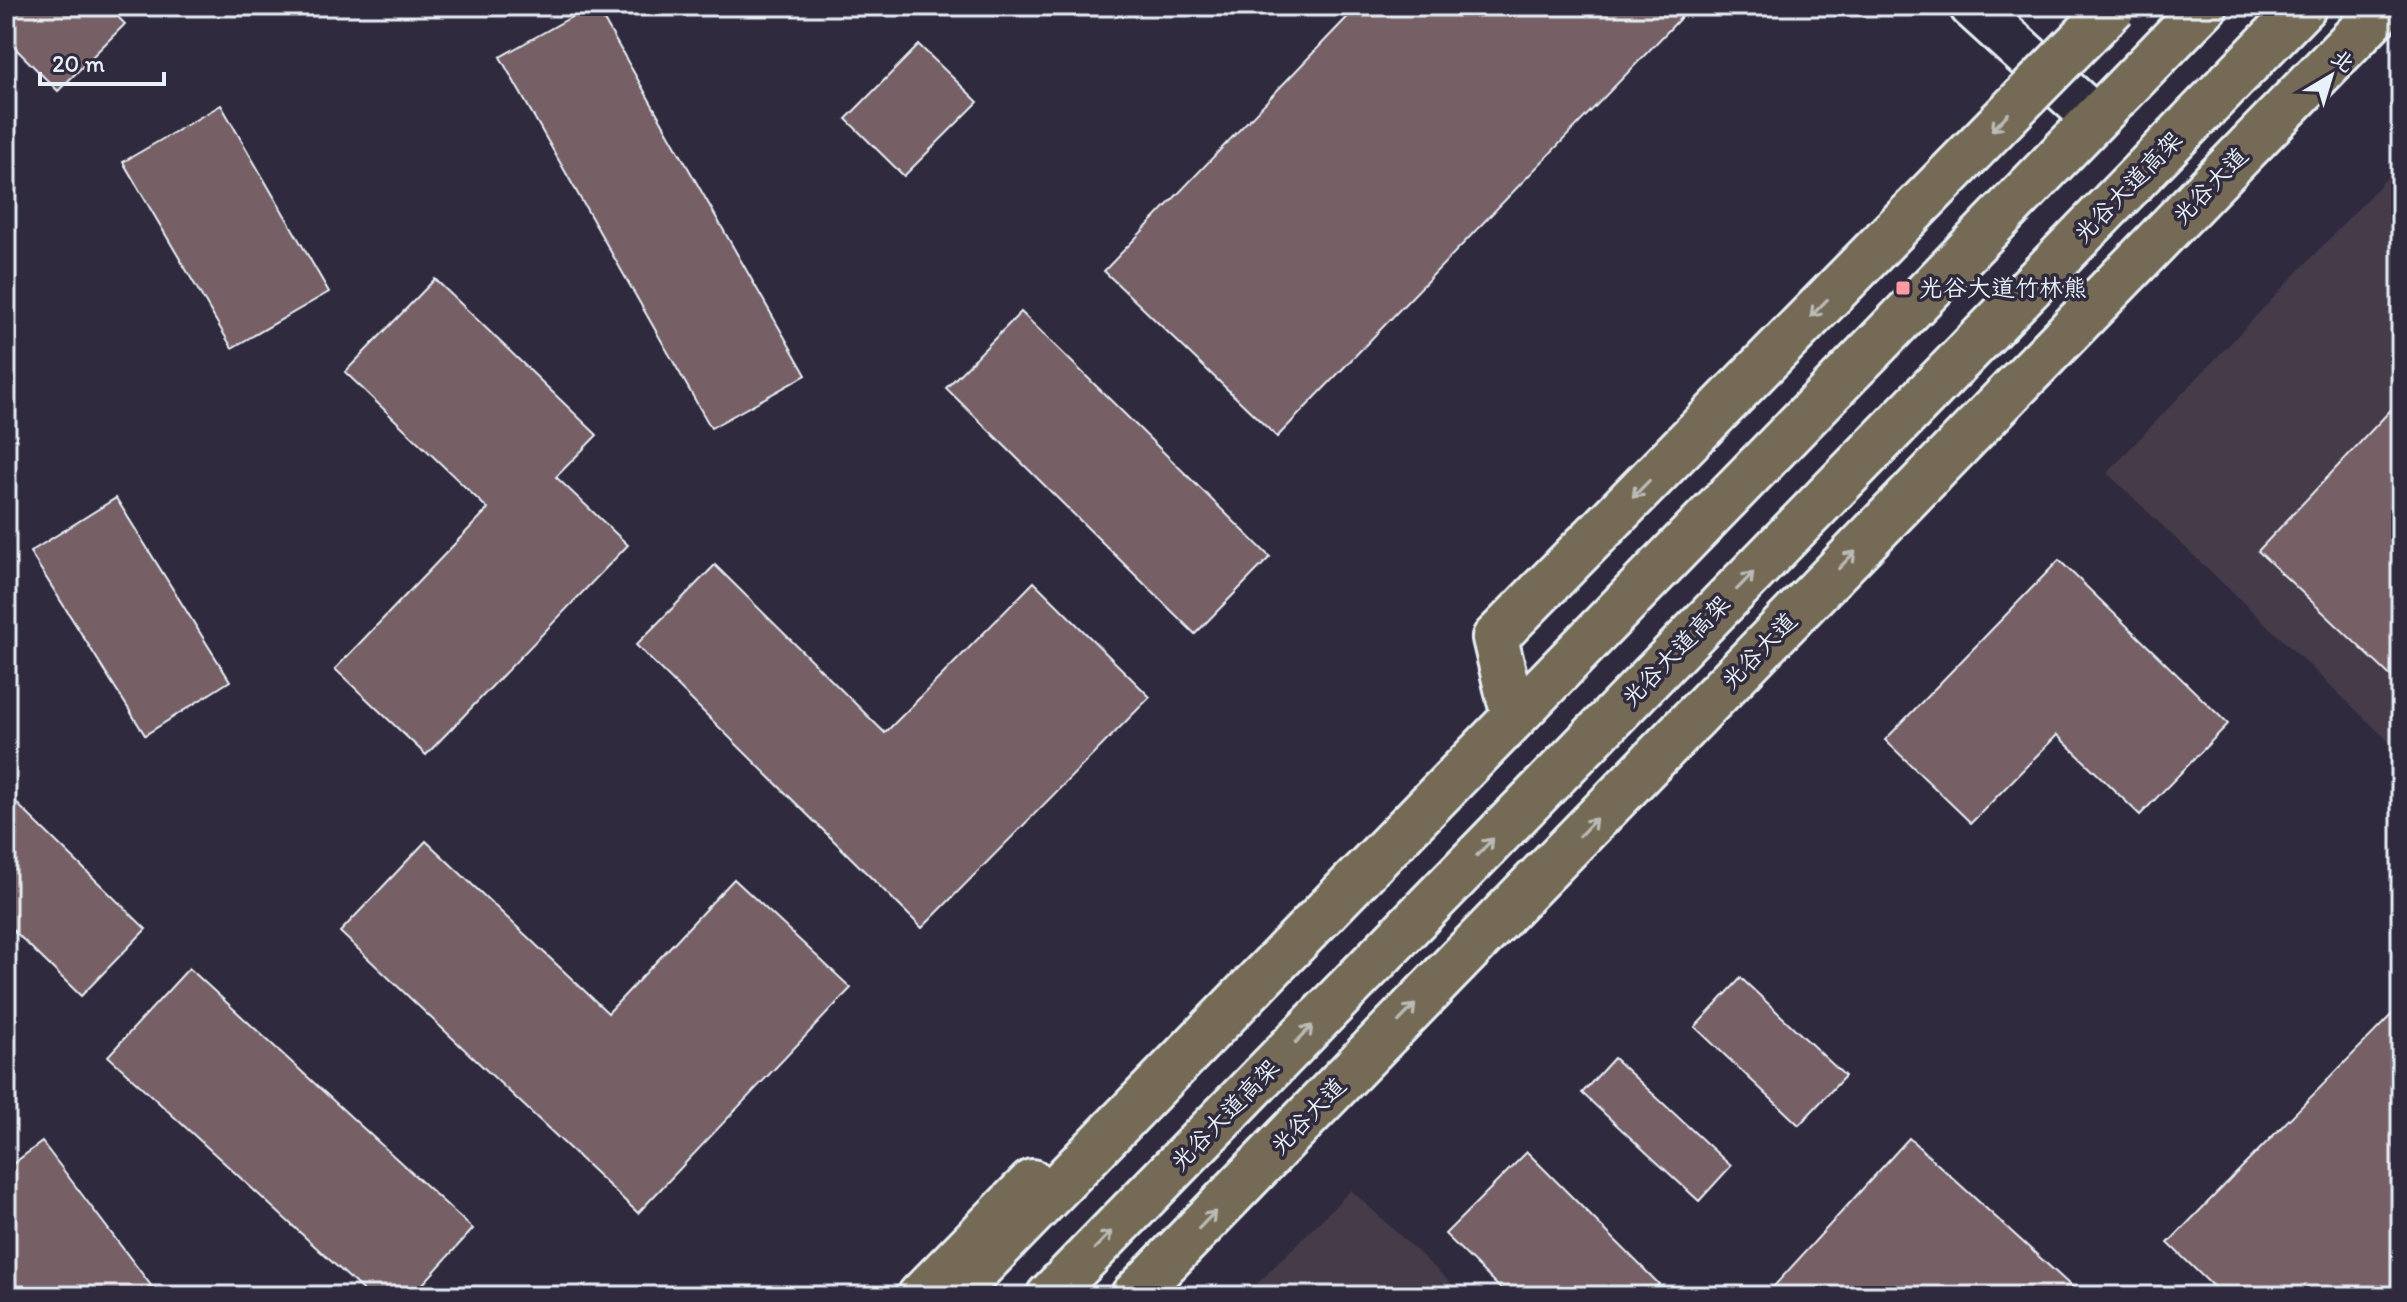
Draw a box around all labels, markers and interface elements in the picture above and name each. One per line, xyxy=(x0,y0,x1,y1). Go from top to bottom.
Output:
scale bar xyxy=(40,36,164,86)
north arrow xyxy=(2291,36,2371,116)
text: 北 xyxy=(2326,43,2360,78)
text: 20 m xyxy=(52,49,105,78)
one-way arrow xyxy=(1991,112,2010,132)
street label: 光谷大道高架 xyxy=(2067,125,2188,249)
street label: 光谷大道 xyxy=(2166,141,2253,230)
place label: 光谷大道竹林熊 xyxy=(1919,273,2087,302)
marker: 光谷大道竹林熊 xyxy=(1894,279,1912,297)
one-way arrow xyxy=(1809,298,1828,318)
one-way arrow xyxy=(1632,479,1651,499)
one-way arrow xyxy=(1838,550,1857,570)
one-way arrow xyxy=(1735,572,1754,591)
street label: 光谷大道高架 xyxy=(1615,589,1736,713)
street label: 光谷大道 xyxy=(1715,606,1802,695)
one-way arrow xyxy=(1579,817,1598,837)
one-way arrow xyxy=(1476,837,1495,857)
one-way arrow xyxy=(1398,1003,1417,1023)
one-way arrow xyxy=(1294,1025,1313,1044)
street label: 光谷大道高架 xyxy=(1164,1053,1285,1177)
street label: 光谷大道 xyxy=(1264,1071,1351,1160)
one-way arrow xyxy=(1197,1210,1216,1230)
one-way arrow xyxy=(1094,1230,1113,1250)

